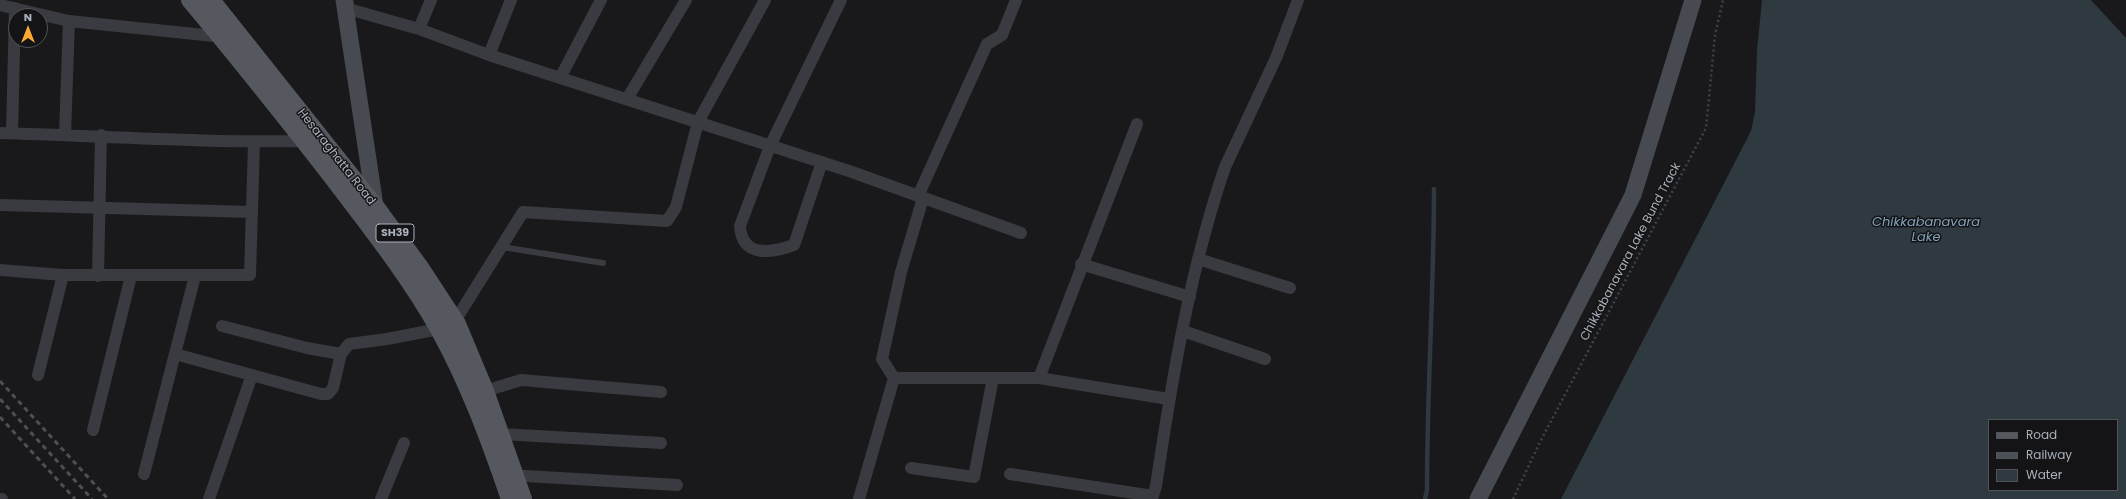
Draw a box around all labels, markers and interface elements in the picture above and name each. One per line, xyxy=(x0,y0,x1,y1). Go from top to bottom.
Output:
north arrow xyxy=(8,8,48,48)
text: N xyxy=(24,9,32,25)
street label: Hesaraghatta Road xyxy=(294,106,378,208)
street label: Chikkabanavara Lake Bund Track xyxy=(1578,160,1684,344)
water label: Chikkabanavara Lake xyxy=(1872,215,1980,246)
road number: SH39 xyxy=(376,224,414,242)
legend xyxy=(1988,419,2118,491)
text: Road xyxy=(2026,426,2057,443)
text: Railway xyxy=(2026,446,2072,463)
text: Water xyxy=(2026,466,2062,483)

